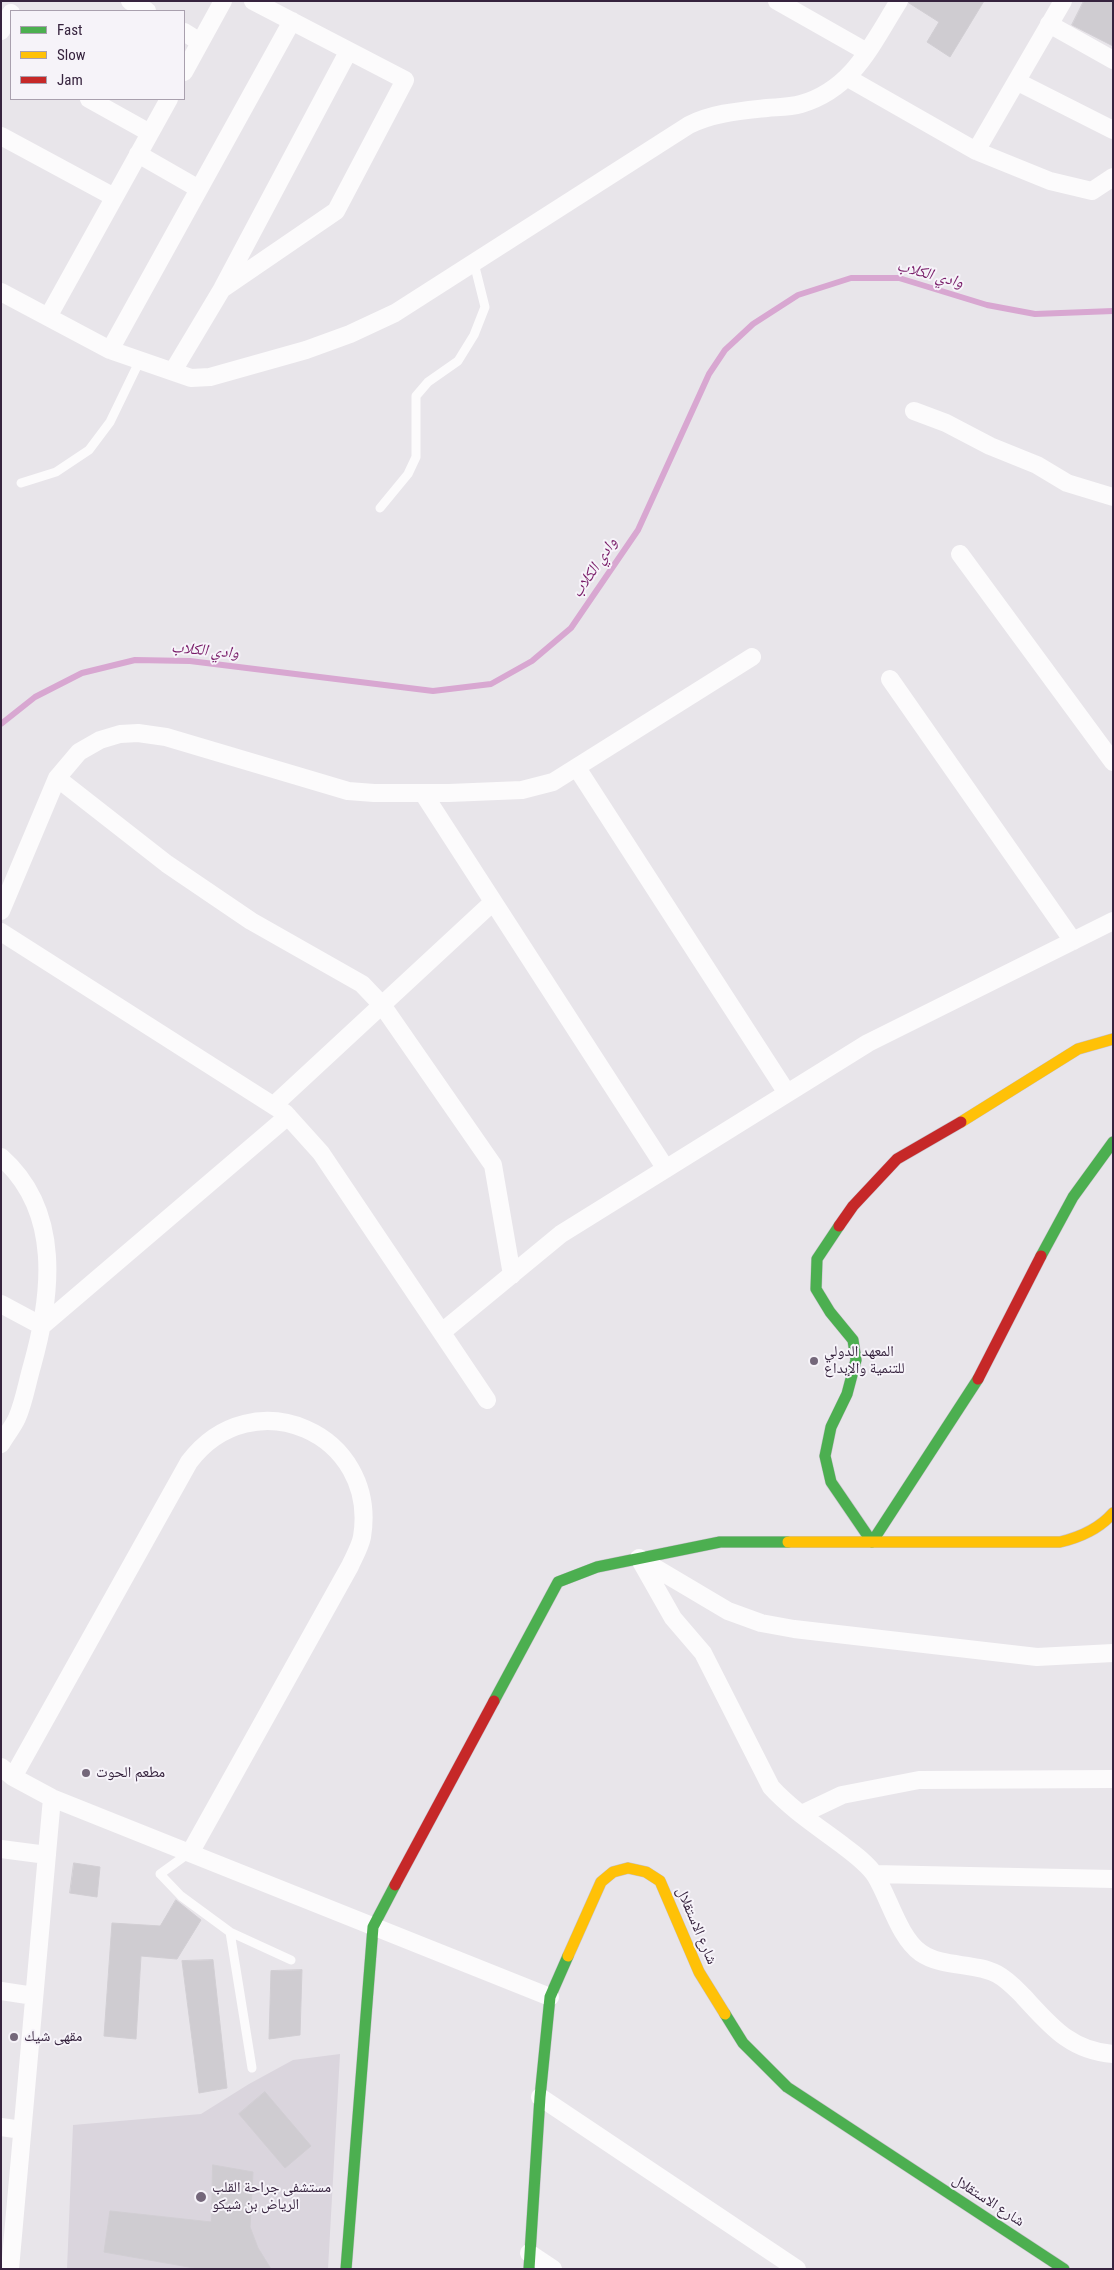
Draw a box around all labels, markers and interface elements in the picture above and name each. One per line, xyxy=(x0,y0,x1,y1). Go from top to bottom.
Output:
legend xyxy=(10,10,185,100)
text: Fast xyxy=(57,21,82,39)
text: Slow xyxy=(57,46,86,64)
text: Jam xyxy=(57,71,83,89)
water label: وادي الكلاب xyxy=(895,257,965,293)
water label: وادي الكلاب xyxy=(568,534,622,602)
water label: وادي الكلاب xyxy=(170,638,240,664)
place label: المعهد الدولي للتنمية والإبداع xyxy=(824,1343,905,1378)
marker: المعهد الدولي للتنمية والإبداع xyxy=(808,1355,820,1367)
place label: مطعم الحوت xyxy=(96,1764,165,1782)
marker: مطعم الحوت xyxy=(80,1767,92,1779)
street label: شارع الاستقلال xyxy=(672,1885,720,1967)
place label: مقهى شيك xyxy=(24,2028,82,2046)
marker: مقهى شيك xyxy=(8,2031,20,2043)
street label: شارع الاستقلال xyxy=(949,2171,1027,2231)
place label: مستشفى جراحة القلب الرياض بن شيكو xyxy=(212,2179,331,2214)
marker: مستشفى جراحة القلب الرياض بن شيكو xyxy=(194,2190,208,2204)

